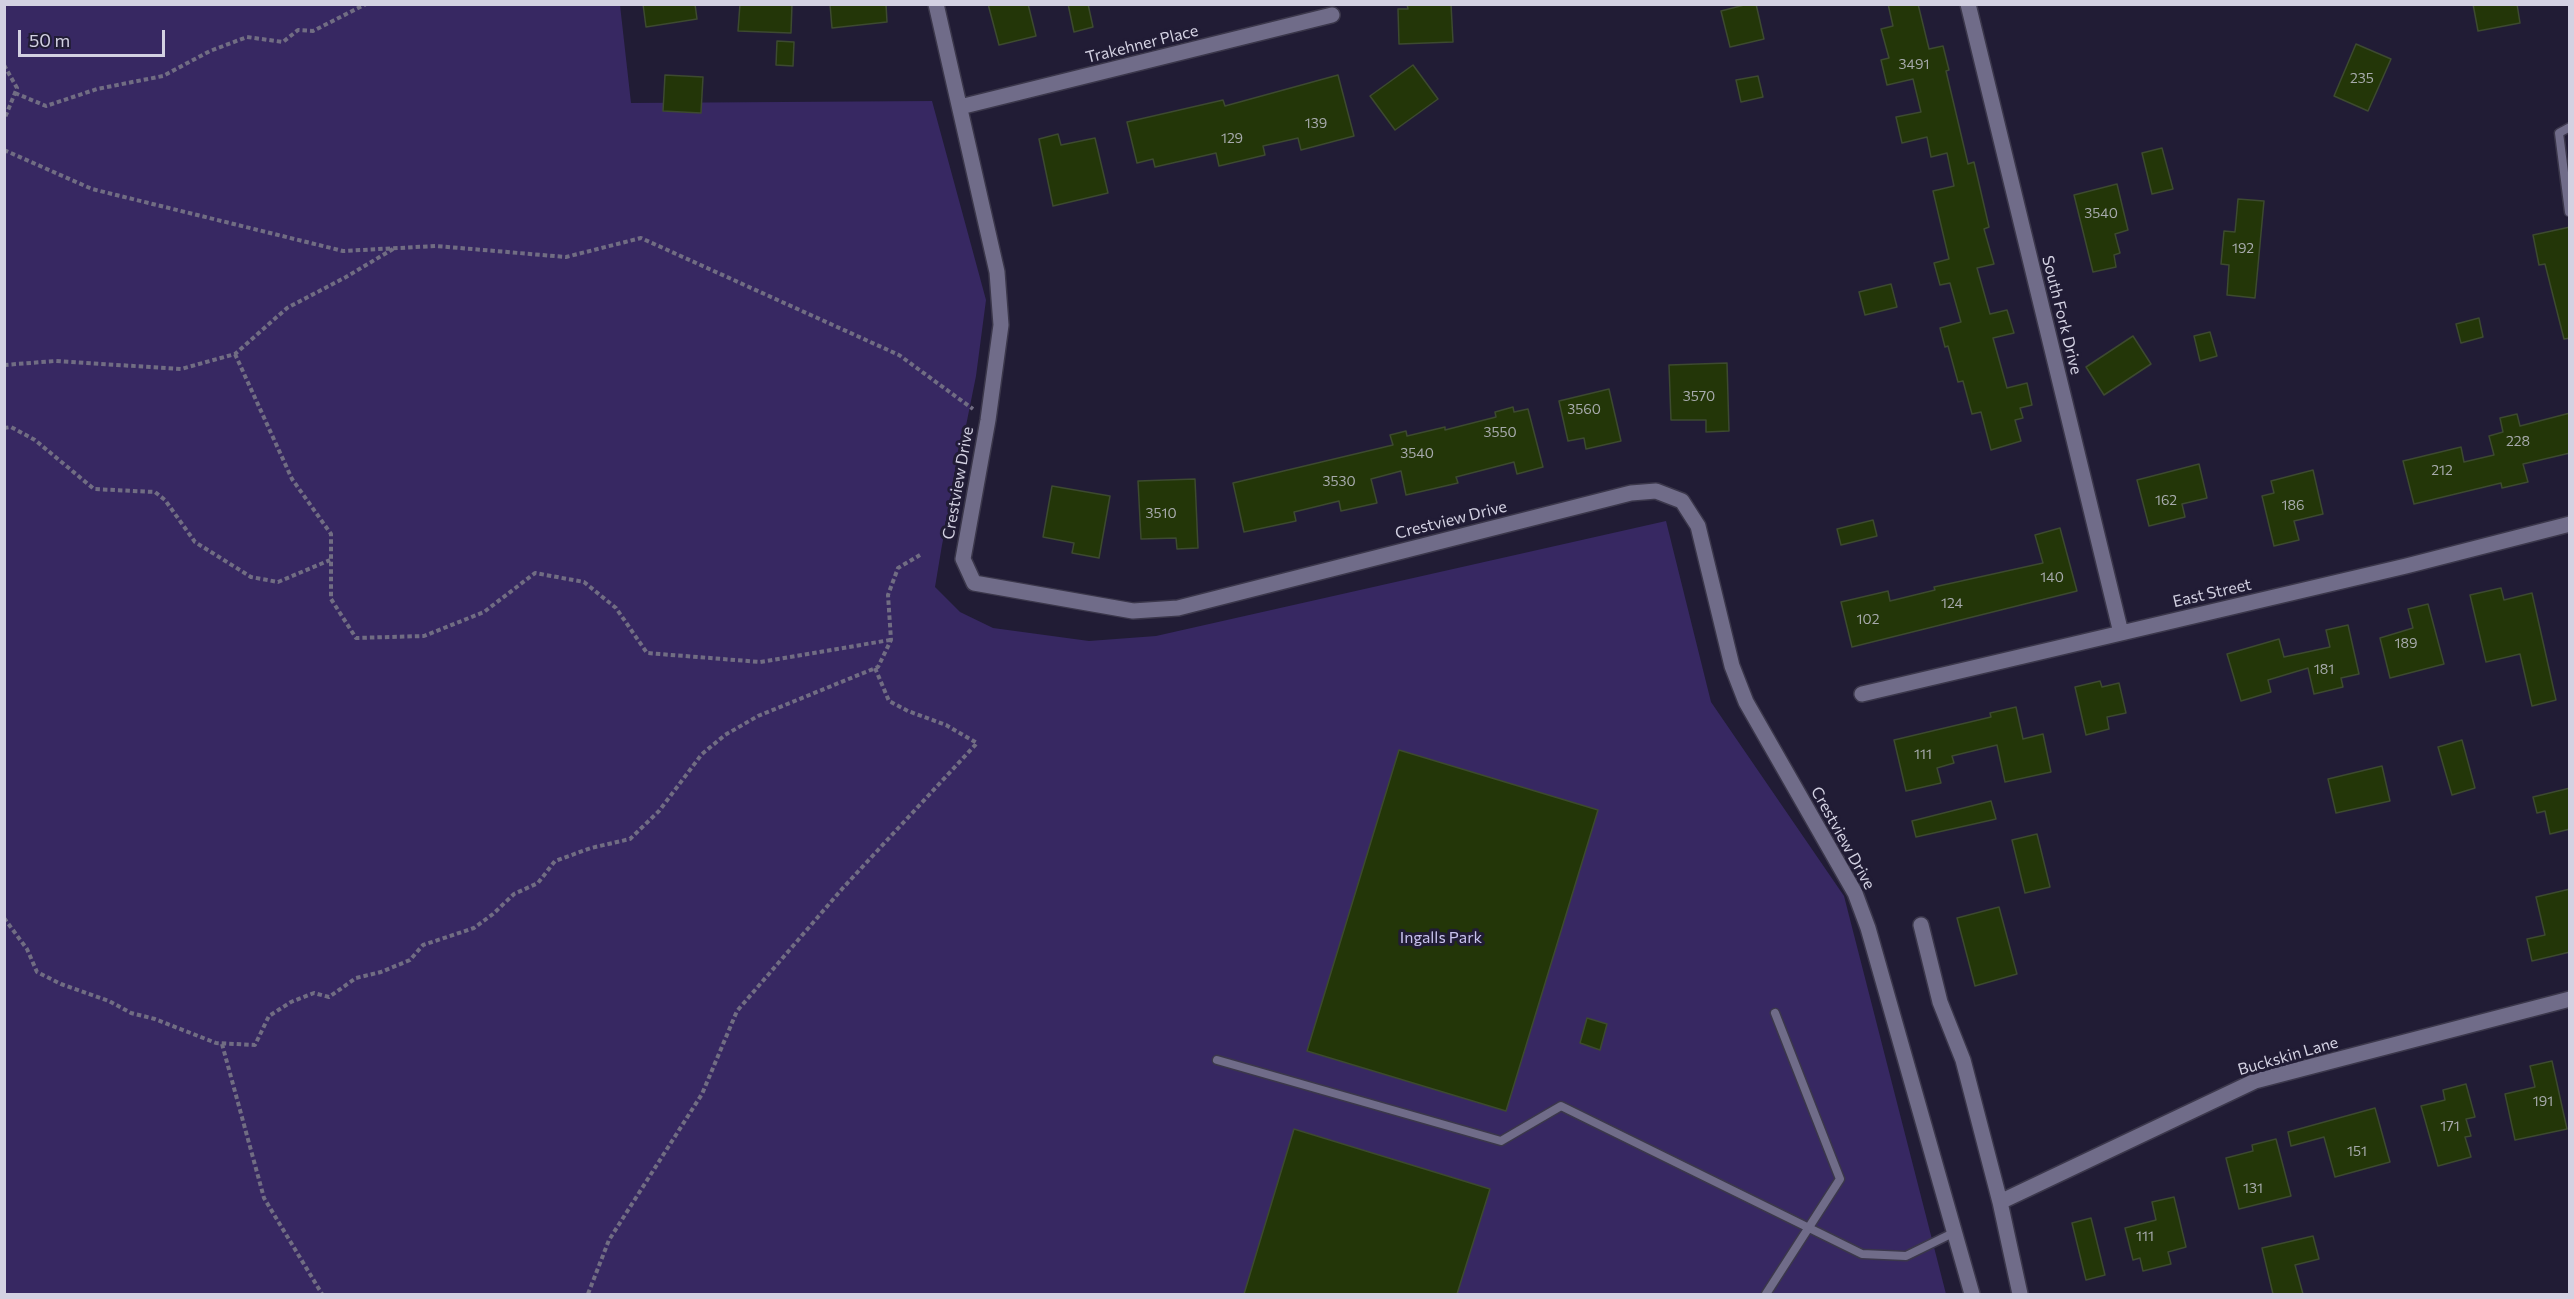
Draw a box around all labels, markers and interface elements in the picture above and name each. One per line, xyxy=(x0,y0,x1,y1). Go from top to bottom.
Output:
scale bar xyxy=(21,18,168,56)
street label: Trakehner Place xyxy=(1084,21,1200,67)
text: 50 m xyxy=(29,29,70,51)
house number: 3491 xyxy=(1899,56,1929,72)
house number: 235 xyxy=(2350,70,2374,86)
house number: 139 xyxy=(1305,115,1327,131)
house number: 129 xyxy=(1221,130,1243,146)
house number: 3540 xyxy=(2084,205,2118,221)
house number: 192 xyxy=(2232,240,2254,256)
street label: South Fork Drive xyxy=(2038,254,2086,376)
house number: 3570 xyxy=(1683,388,1715,404)
house number: 3560 xyxy=(1567,401,1601,417)
house number: 3550 xyxy=(1483,424,1517,440)
street label: Crestview Drive xyxy=(939,425,977,541)
house number: 228 xyxy=(2506,433,2530,449)
house number: 3540 xyxy=(1400,445,1434,461)
house number: 212 xyxy=(2431,462,2453,478)
house number: 3530 xyxy=(1322,473,1356,489)
house number: 162 xyxy=(2155,492,2177,508)
street label: Crestview Drive xyxy=(1393,497,1509,543)
house number: 186 xyxy=(2282,497,2304,513)
house number: 3510 xyxy=(1145,505,1177,521)
house number: 140 xyxy=(2040,569,2064,585)
street label: East Street xyxy=(2171,575,2253,611)
house number: 124 xyxy=(1941,595,1963,611)
house number: 102 xyxy=(1857,611,1879,627)
house number: 189 xyxy=(2395,635,2417,651)
house number: 181 xyxy=(2314,661,2334,677)
house number: 111 xyxy=(1914,746,1932,762)
street label: Crestview Drive xyxy=(1807,783,1879,893)
park label: Ingalls Park xyxy=(1400,928,1482,948)
street label: Buckskin Lane xyxy=(2236,1033,2340,1079)
house number: 191 xyxy=(2533,1093,2553,1109)
house number: 171 xyxy=(2440,1118,2460,1134)
house number: 151 xyxy=(2347,1143,2367,1159)
house number: 131 xyxy=(2243,1180,2263,1196)
house number: 111 xyxy=(2136,1228,2154,1244)

